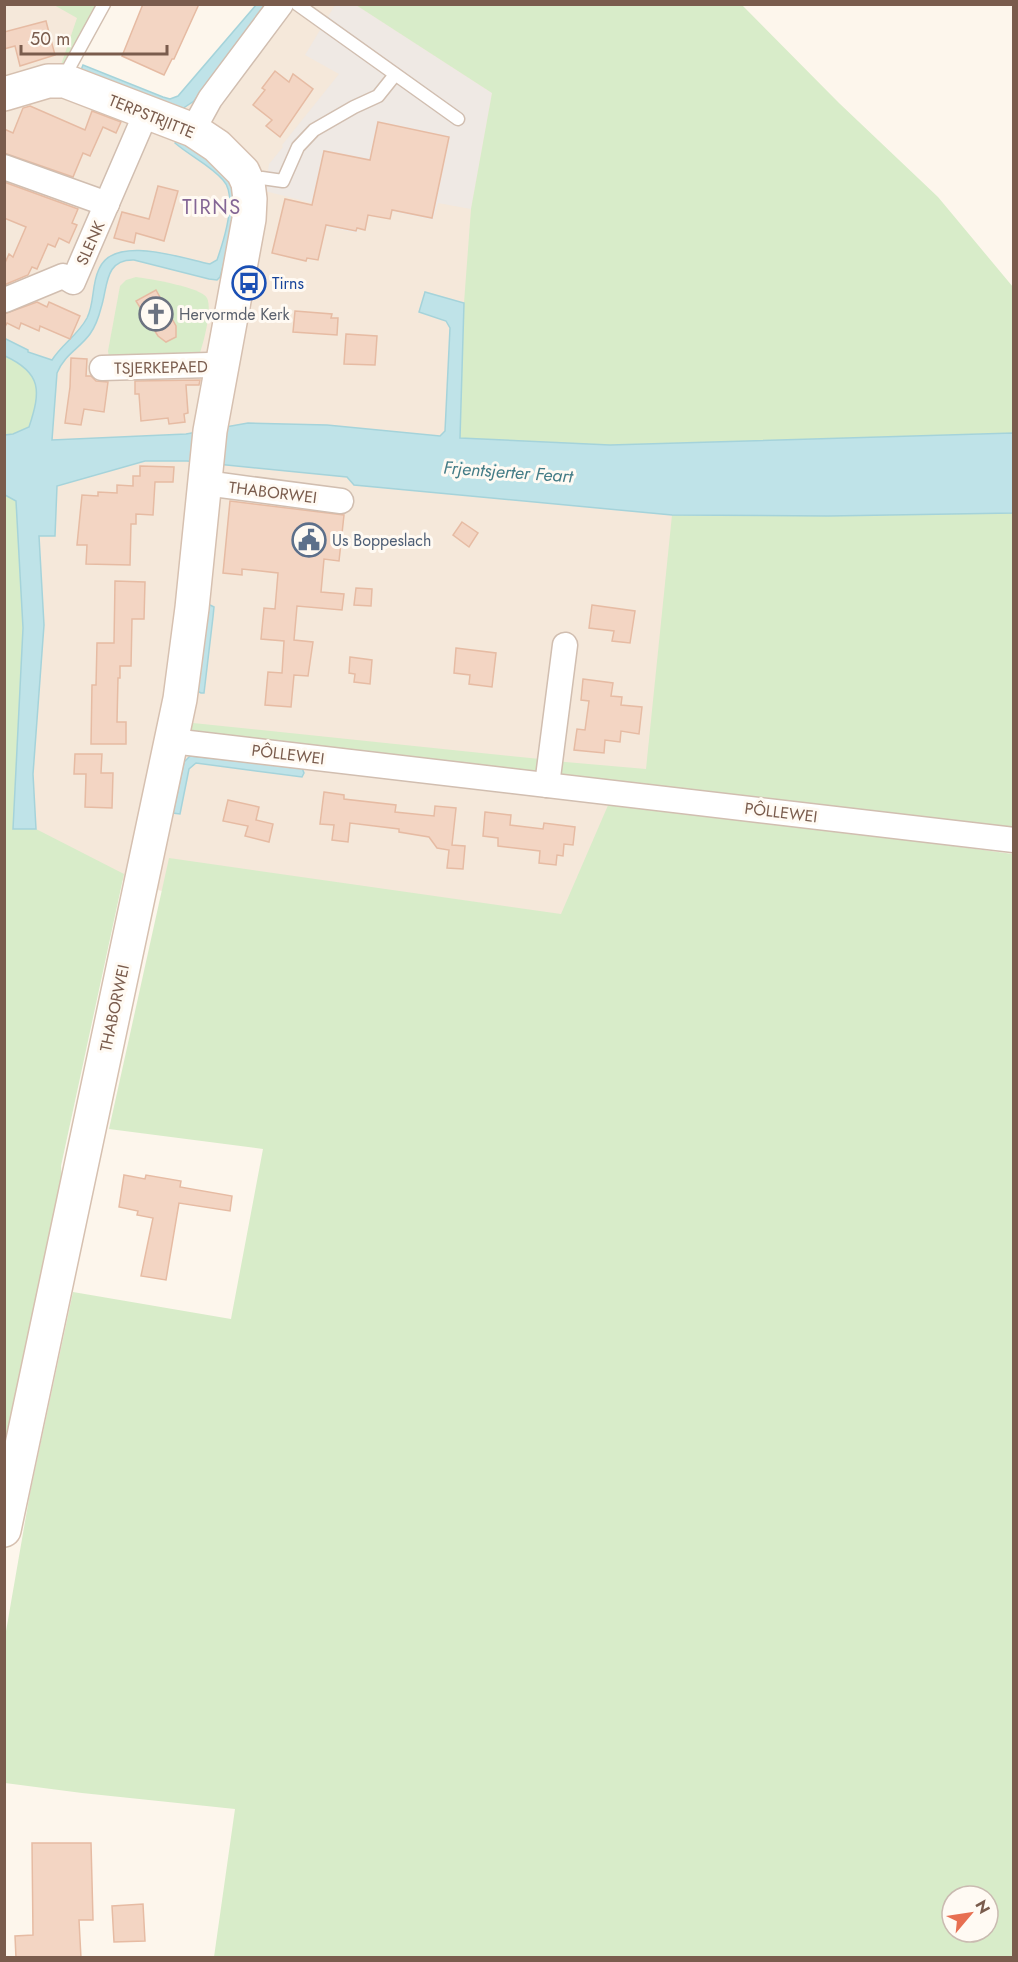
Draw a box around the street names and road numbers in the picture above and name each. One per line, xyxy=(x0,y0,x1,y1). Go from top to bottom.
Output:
street label: TERPSTRJITTE xyxy=(105,89,198,144)
street label: SLENK xyxy=(71,217,110,269)
street label: TSJERKEPAED xyxy=(114,355,208,380)
street label: THABORWEI xyxy=(228,476,318,509)
street label: PÔLLEWEI xyxy=(250,739,326,770)
street label: PÔLLEWEI xyxy=(743,797,819,828)
street label: THABORWEI xyxy=(94,962,135,1054)

